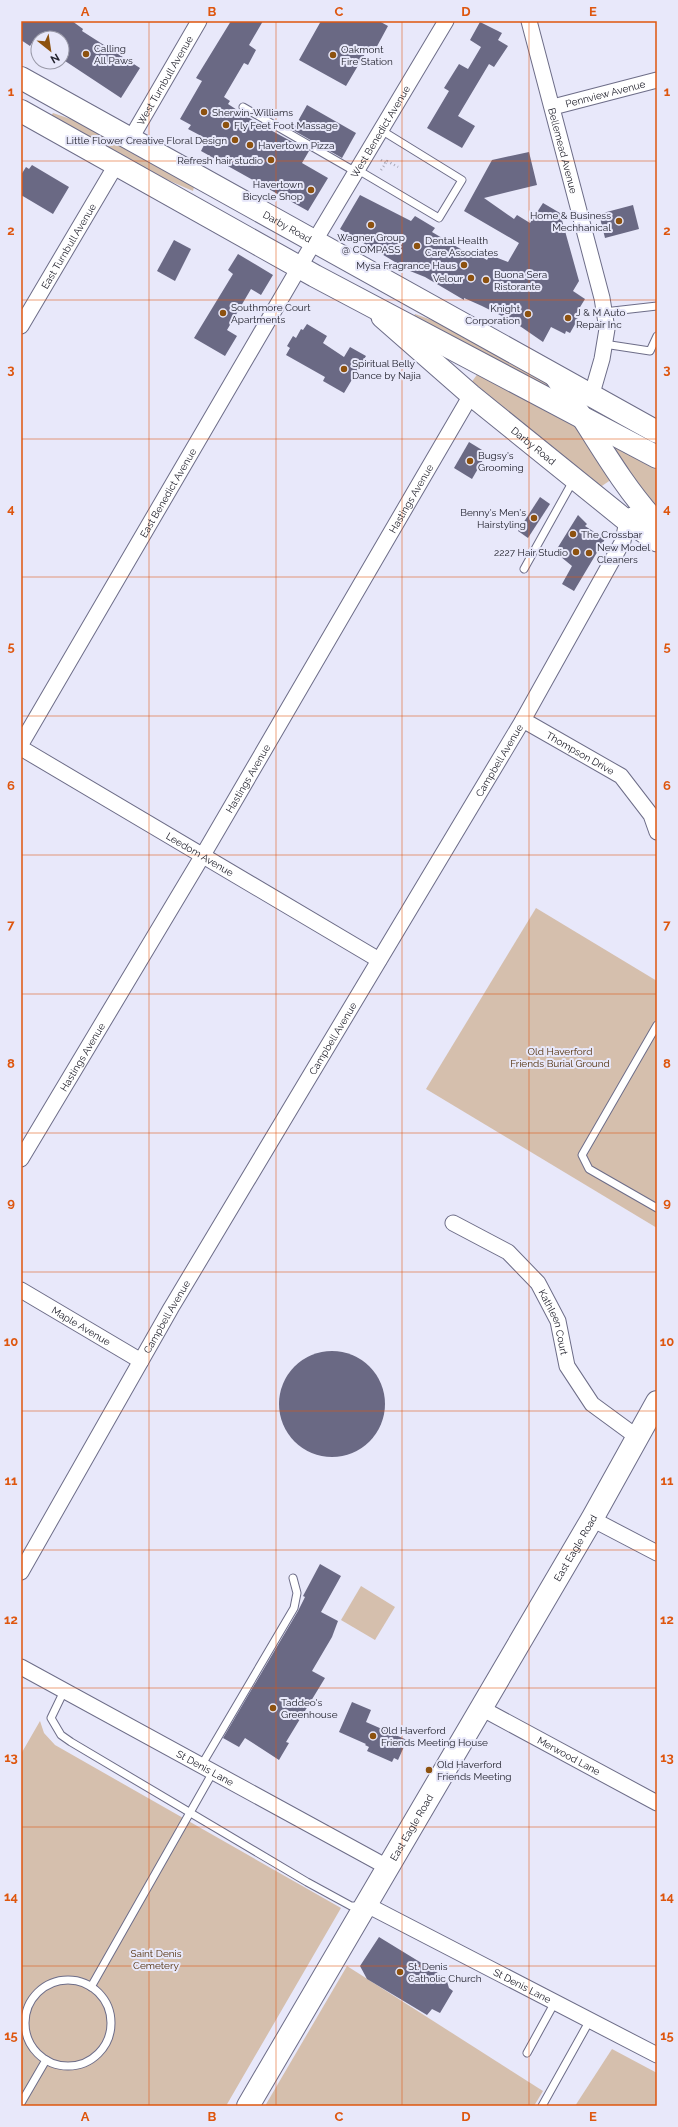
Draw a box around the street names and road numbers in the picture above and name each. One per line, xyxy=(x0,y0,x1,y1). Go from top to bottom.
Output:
street label: West Turnbull Avenue xyxy=(134,34,195,127)
street label: Pennview Avenue xyxy=(564,78,646,109)
street label: West Benedict Avenue xyxy=(348,83,412,180)
street label: Bellemead Avenue xyxy=(547,107,580,195)
street label: East Turnbull Avenue xyxy=(39,201,98,291)
street label: Darby Road xyxy=(261,208,314,244)
street label: Darby Road xyxy=(509,424,558,467)
street label: East Benedict Avenue xyxy=(137,446,198,539)
street label: Hastings Avenue xyxy=(386,462,435,535)
street label: Campbell Avenue xyxy=(473,722,525,798)
street label: Thompson Drive xyxy=(544,729,616,777)
street label: Hastings Avenue xyxy=(223,742,272,815)
street label: Leedom Avenue xyxy=(164,830,236,878)
street label: Campbell Avenue xyxy=(307,1000,358,1076)
street label: Hastings Avenue xyxy=(58,1021,107,1093)
street label: Campbell Avenue xyxy=(141,1278,192,1355)
street label: Kathleen Court xyxy=(537,1287,570,1357)
street label: Maple Avenue xyxy=(50,1304,113,1347)
street label: East Eagle Road xyxy=(551,1513,599,1583)
street label: Merwood Lane xyxy=(536,1734,602,1777)
street label: St Denis Lane xyxy=(175,1748,236,1788)
street label: East Eagle Road xyxy=(388,1792,435,1863)
street label: St Denis Lane xyxy=(492,1966,553,2005)

